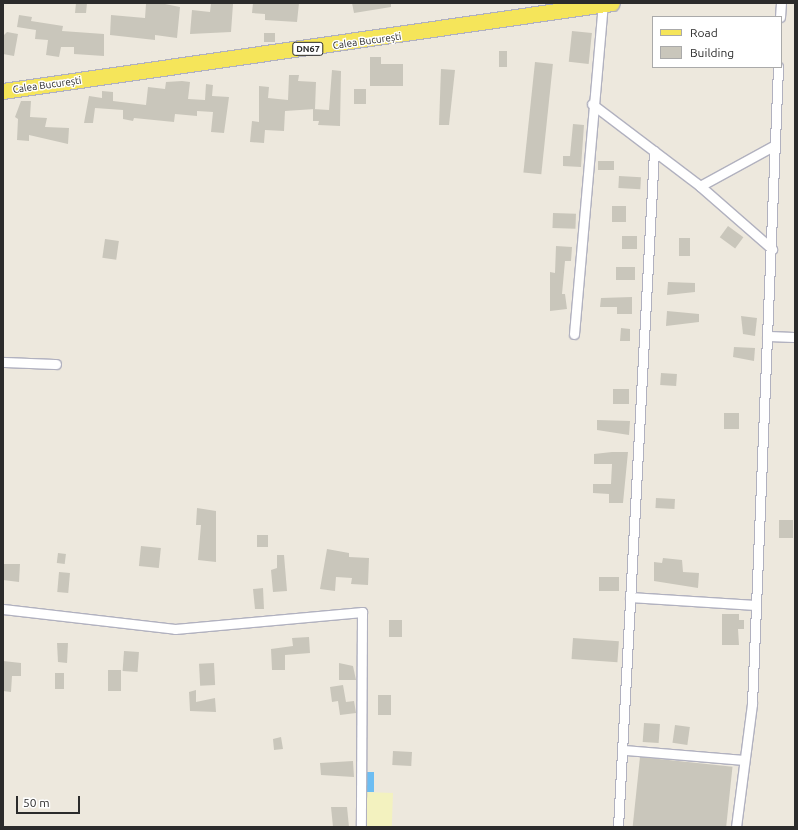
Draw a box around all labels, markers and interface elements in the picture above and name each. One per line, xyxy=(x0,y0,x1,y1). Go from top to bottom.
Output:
legend xyxy=(652,16,782,68)
text: Road xyxy=(690,26,718,39)
street label: Calea București xyxy=(332,30,402,52)
road number: DN67 xyxy=(292,42,324,56)
text: Building xyxy=(690,46,734,59)
street label: Calea București xyxy=(12,74,82,96)
scale bar xyxy=(18,788,82,814)
text: 50 m xyxy=(23,796,50,809)

